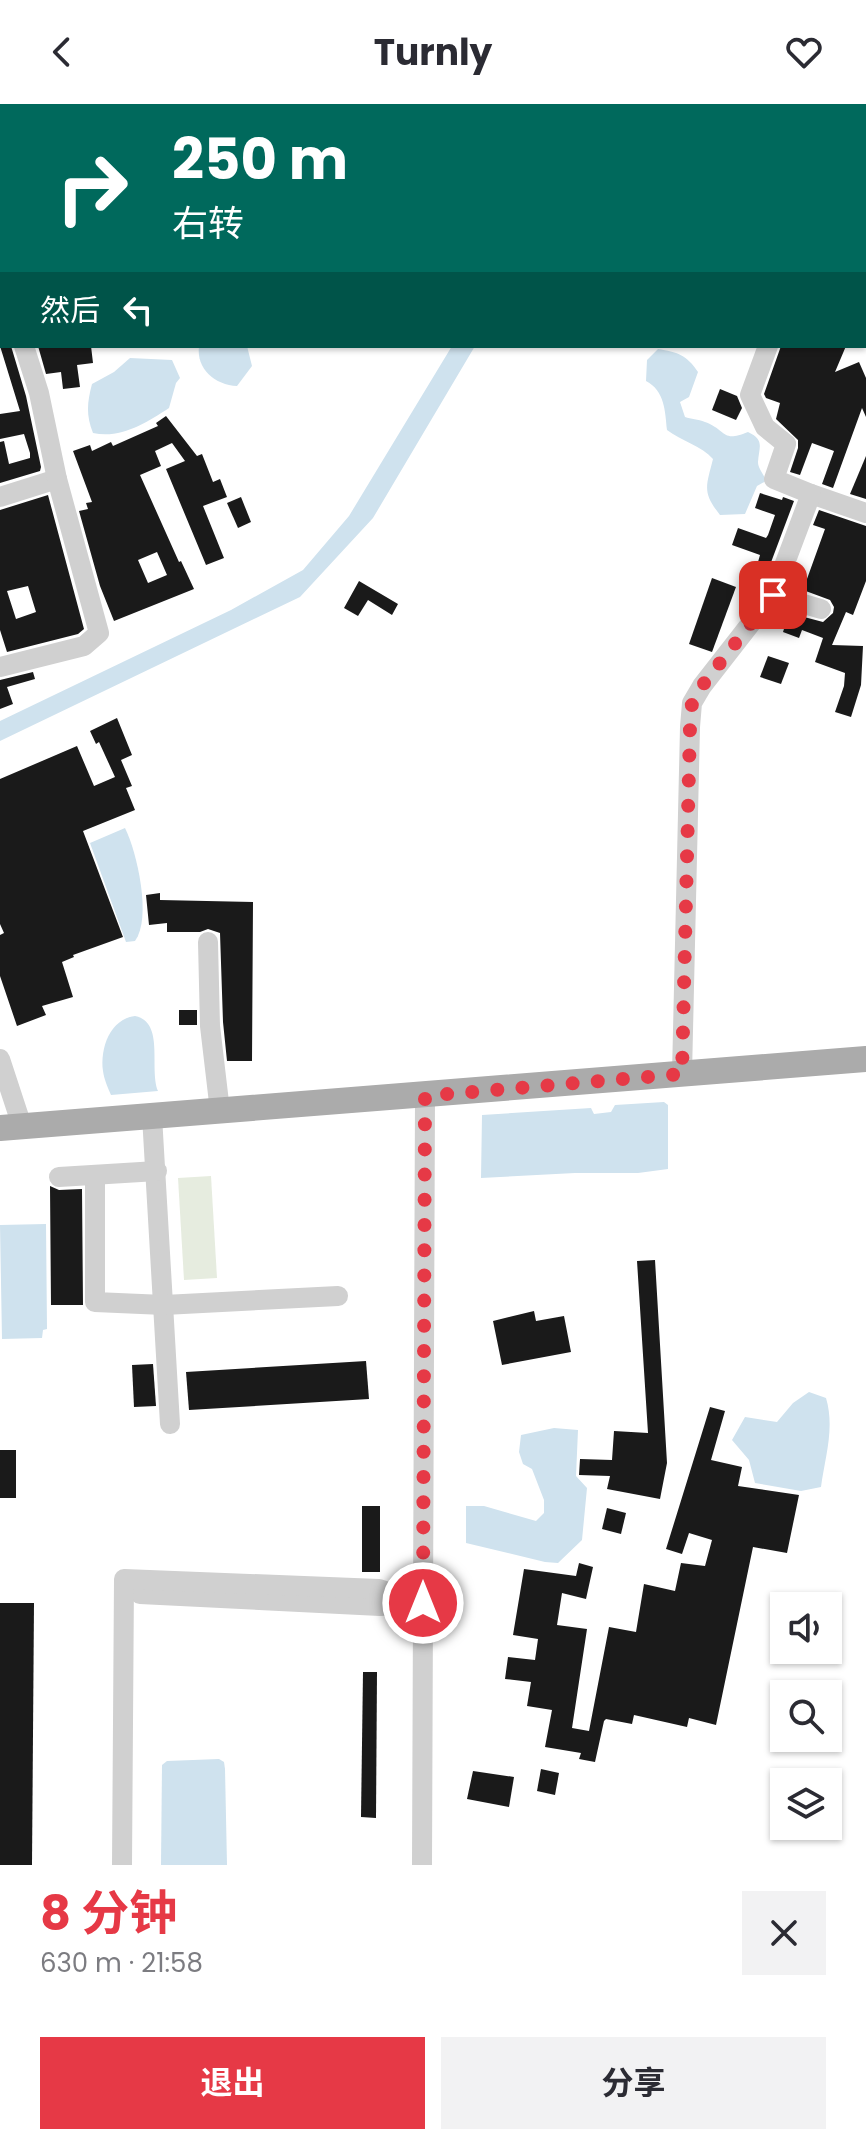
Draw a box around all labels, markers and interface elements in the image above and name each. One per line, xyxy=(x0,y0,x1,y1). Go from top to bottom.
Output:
text: Turnly xyxy=(374,27,492,78)
icon: back xyxy=(40,30,84,74)
icon: heart xyxy=(782,30,826,74)
text: 250 m xyxy=(172,120,348,199)
icon: right xyxy=(40,136,144,240)
text: 右转 xyxy=(172,198,244,249)
icon: left xyxy=(116,288,160,332)
text: 然后 xyxy=(40,289,100,332)
pin xyxy=(739,561,807,629)
icon: arrive xyxy=(751,573,795,617)
position arrow xyxy=(381,1561,465,1645)
map controls xyxy=(770,1592,842,1840)
button: sound xyxy=(770,1592,842,1664)
button: search xyxy=(770,1680,842,1752)
button: layers xyxy=(770,1768,842,1840)
text: 8 分钟 xyxy=(40,1880,177,1947)
button: close xyxy=(742,1891,826,1975)
text: 630 m · 21:58 xyxy=(40,1945,203,1981)
button: 退出 xyxy=(40,2037,425,2129)
button: 分享 xyxy=(441,2037,826,2129)

